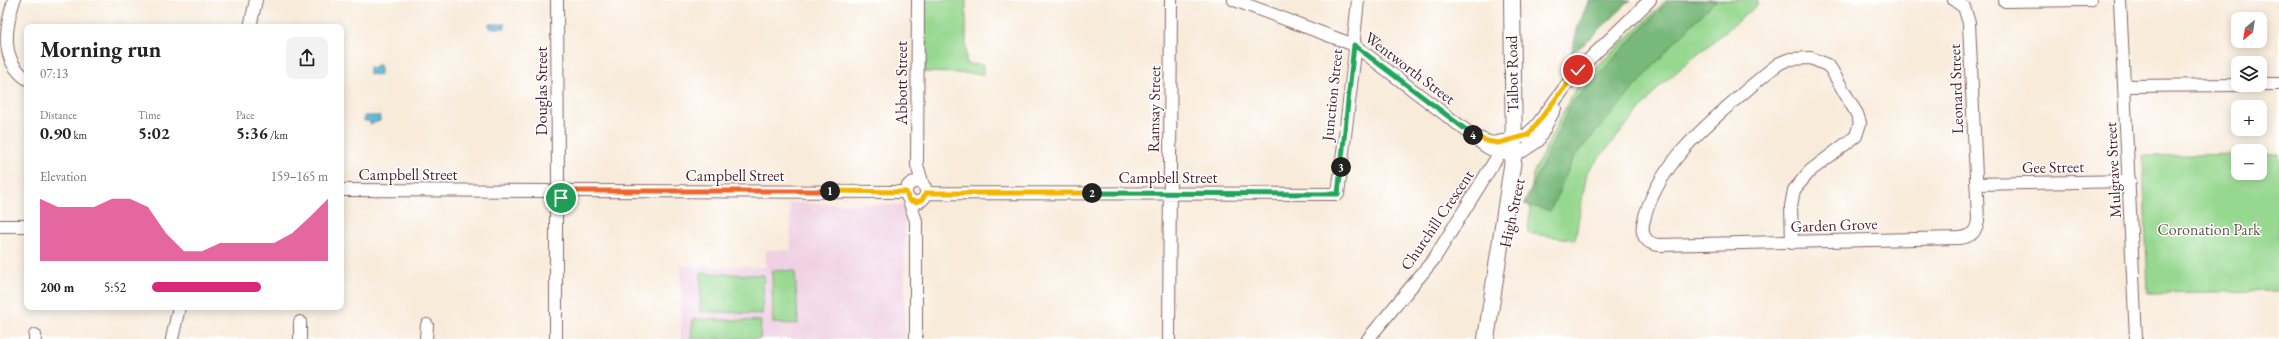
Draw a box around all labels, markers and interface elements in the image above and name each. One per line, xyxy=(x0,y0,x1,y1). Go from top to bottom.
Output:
north arrow xyxy=(2231,12,2267,48)
map controls xyxy=(2231,12,2267,180)
street label: Wentworth Street xyxy=(1360,27,1460,109)
street label: Talbot Road xyxy=(1501,34,1523,113)
text: Morning run xyxy=(40,35,161,64)
button: share xyxy=(286,37,328,79)
street label: Abbott Street xyxy=(891,41,912,126)
street label: Leonard Street xyxy=(1944,44,1968,134)
street label: Douglas Street xyxy=(531,46,552,136)
street label: Junction Street xyxy=(1317,48,1347,144)
pin xyxy=(1561,53,1595,87)
button: layers xyxy=(2231,56,2267,92)
icon: check xyxy=(1567,59,1589,81)
text: 07:13 xyxy=(40,65,68,82)
street label: Ramsay Street xyxy=(1143,65,1165,153)
button: + xyxy=(2231,100,2267,136)
text: Distance xyxy=(40,108,77,122)
text: Time xyxy=(138,108,161,122)
text: Pace xyxy=(236,108,254,122)
street label: Mulgrave Street xyxy=(2100,121,2126,219)
text: 0.90 xyxy=(40,122,71,144)
text: 5:02 xyxy=(138,122,170,144)
text: 5:36 xyxy=(236,122,268,144)
pin: 4 xyxy=(1463,125,1483,145)
text: km xyxy=(71,128,87,142)
text: /km xyxy=(268,128,288,142)
text: 4 xyxy=(1470,128,1476,142)
button: − xyxy=(2231,144,2267,180)
street label: Gee Street xyxy=(2022,156,2084,178)
pin: 3 xyxy=(1331,157,1351,177)
text: 3 xyxy=(1338,160,1344,174)
street label: Campbell Street xyxy=(358,164,458,185)
street label: Campbell Street xyxy=(685,165,785,186)
street label: Churchill Crescent xyxy=(1396,166,1478,274)
street label: Campbell Street xyxy=(1118,167,1218,188)
text: Elevation xyxy=(40,168,87,185)
text: 159–165 m xyxy=(271,168,328,185)
street label: High Street xyxy=(1494,176,1530,250)
pin xyxy=(544,181,578,215)
pin: 1 xyxy=(820,181,840,201)
pin: 2 xyxy=(1082,183,1102,203)
text: 1 xyxy=(827,184,833,198)
text: 2 xyxy=(1089,186,1095,200)
icon: arrive xyxy=(550,187,572,209)
street label: Garden Grove xyxy=(1790,213,1878,237)
park label: Coronation Park xyxy=(2157,219,2261,240)
text: 200 m xyxy=(40,279,74,296)
text: 5:52 xyxy=(104,279,126,296)

